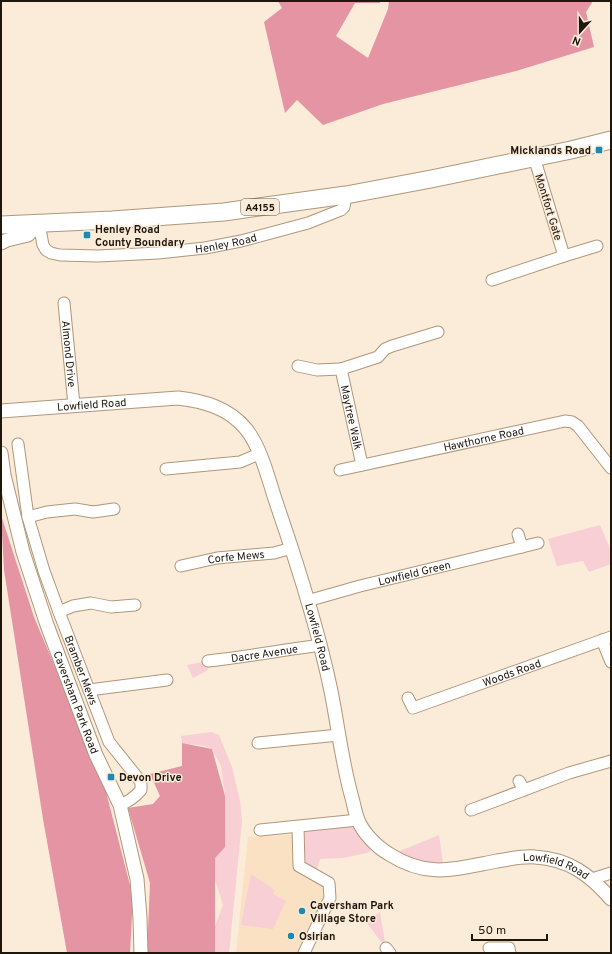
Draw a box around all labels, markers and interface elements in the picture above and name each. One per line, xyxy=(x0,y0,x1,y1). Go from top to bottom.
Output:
north arrow xyxy=(560,12,600,52)
text: N xyxy=(571,32,583,48)
place label: Micklands Road xyxy=(510,144,591,158)
marker: Micklands Road xyxy=(594,145,604,155)
street label: Montfort Gate xyxy=(531,172,565,242)
road number: A4155 xyxy=(241,199,279,215)
place label: Henley Road County Boundary xyxy=(95,223,185,250)
marker: Henley Road County Boundary xyxy=(82,230,92,240)
street label: Henley Road xyxy=(195,231,258,257)
street label: Almond Drive xyxy=(58,320,78,388)
street label: Maytree Walk xyxy=(337,384,365,451)
street label: Lowfield Road xyxy=(57,396,127,415)
street label: Hawthorne Road xyxy=(442,424,525,455)
street label: Corfe Mews xyxy=(206,548,265,568)
street label: Lowfield Green xyxy=(377,558,452,589)
street label: Lowfield Road xyxy=(301,602,332,673)
street label: Bramber Mews xyxy=(61,634,100,707)
street label: Dacre Avenue xyxy=(230,642,299,666)
street label: Caversham Park Road xyxy=(49,649,101,756)
street label: Woods Road xyxy=(481,657,543,690)
place label: Devon Drive xyxy=(119,771,182,785)
marker: Devon Drive xyxy=(106,772,116,782)
street label: Lowfield Road xyxy=(523,851,592,883)
place label: Caversham Park Village Store xyxy=(310,899,394,926)
marker: Caversham Park Village Store xyxy=(297,906,307,916)
scale bar xyxy=(472,916,547,942)
text: 50 m xyxy=(478,923,506,939)
place label: Osirian xyxy=(299,930,336,944)
marker: Osirian xyxy=(286,931,296,941)

